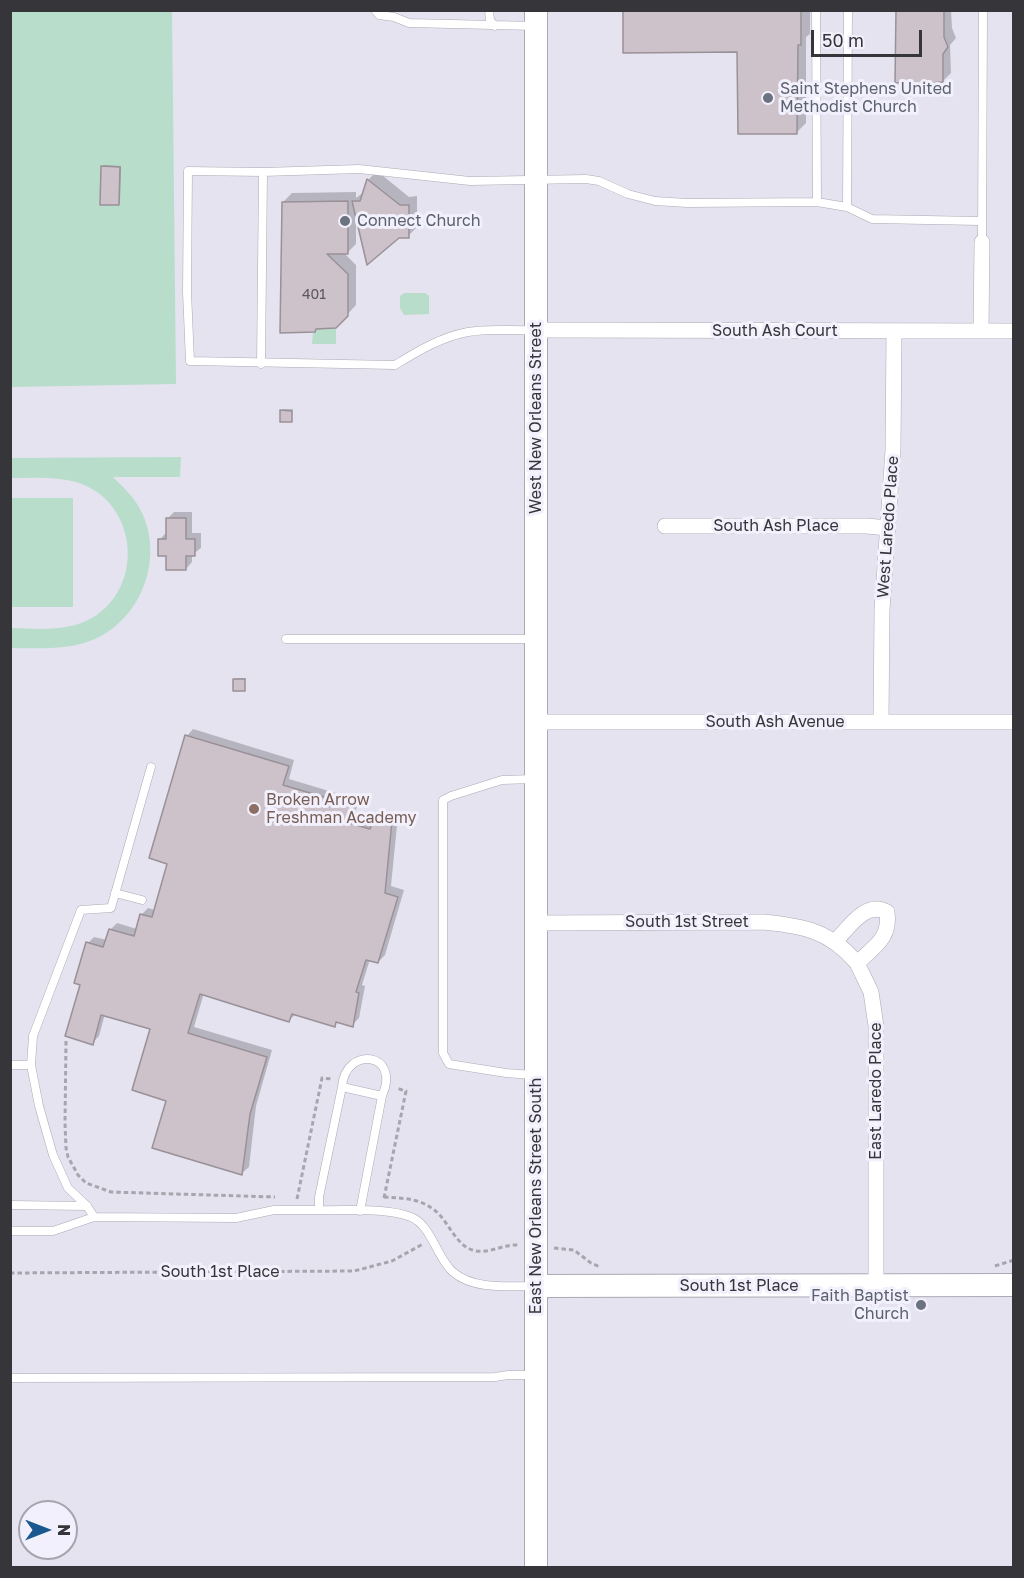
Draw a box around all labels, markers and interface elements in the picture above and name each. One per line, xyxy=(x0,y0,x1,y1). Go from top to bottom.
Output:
scale bar xyxy=(814,18,925,56)
text: 50 m xyxy=(822,29,864,51)
place label: Saint Stephens United Methodist Church xyxy=(780,79,952,117)
marker: Saint Stephens United Methodist Church xyxy=(761,91,775,105)
place label: Connect Church xyxy=(357,211,481,231)
marker: Connect Church xyxy=(338,214,352,228)
house number: 401 xyxy=(302,287,326,303)
street label: South Ash Court xyxy=(712,321,838,341)
street label: West New Orleans Street xyxy=(526,322,546,514)
street label: West Laredo Place xyxy=(873,455,903,599)
street label: South Ash Place xyxy=(713,516,839,536)
street label: South Ash Avenue xyxy=(705,712,845,732)
place label: Broken Arrow Freshman Academy xyxy=(266,790,416,828)
marker: Broken Arrow Freshman Academy xyxy=(247,802,261,816)
street label: South 1st Street xyxy=(625,912,749,932)
street label: East Laredo Place xyxy=(866,1022,886,1160)
street label: East New Orleans Street South xyxy=(526,1078,546,1314)
street label: South 1st Place xyxy=(160,1262,280,1282)
street label: South 1st Place xyxy=(679,1276,799,1296)
place label: Faith Baptist Church xyxy=(811,1286,909,1324)
marker: Faith Baptist Church xyxy=(914,1298,928,1312)
north arrow xyxy=(18,1500,78,1560)
text: N xyxy=(54,1524,74,1536)

